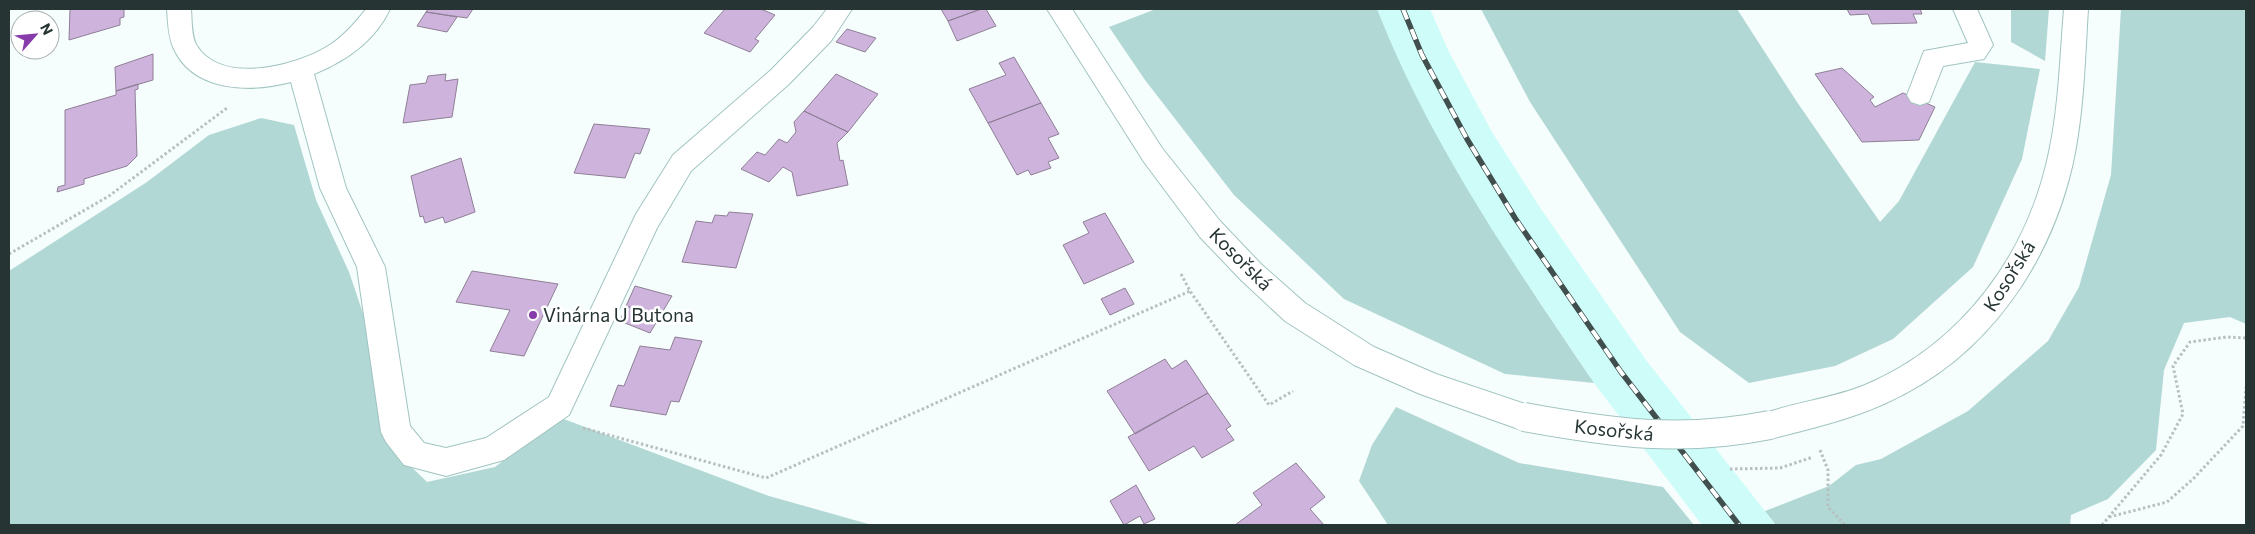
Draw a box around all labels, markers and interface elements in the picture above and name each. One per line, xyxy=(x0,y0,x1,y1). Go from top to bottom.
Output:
north arrow xyxy=(10,10,60,60)
text: N xyxy=(37,20,57,37)
street label: Kosořská xyxy=(1205,222,1278,295)
street label: Kosořská xyxy=(1978,236,2039,315)
place label: Vinárna U Butona xyxy=(543,303,694,326)
marker: Vinárna U Butona xyxy=(527,309,539,321)
street label: Kosořská xyxy=(1573,414,1655,445)

